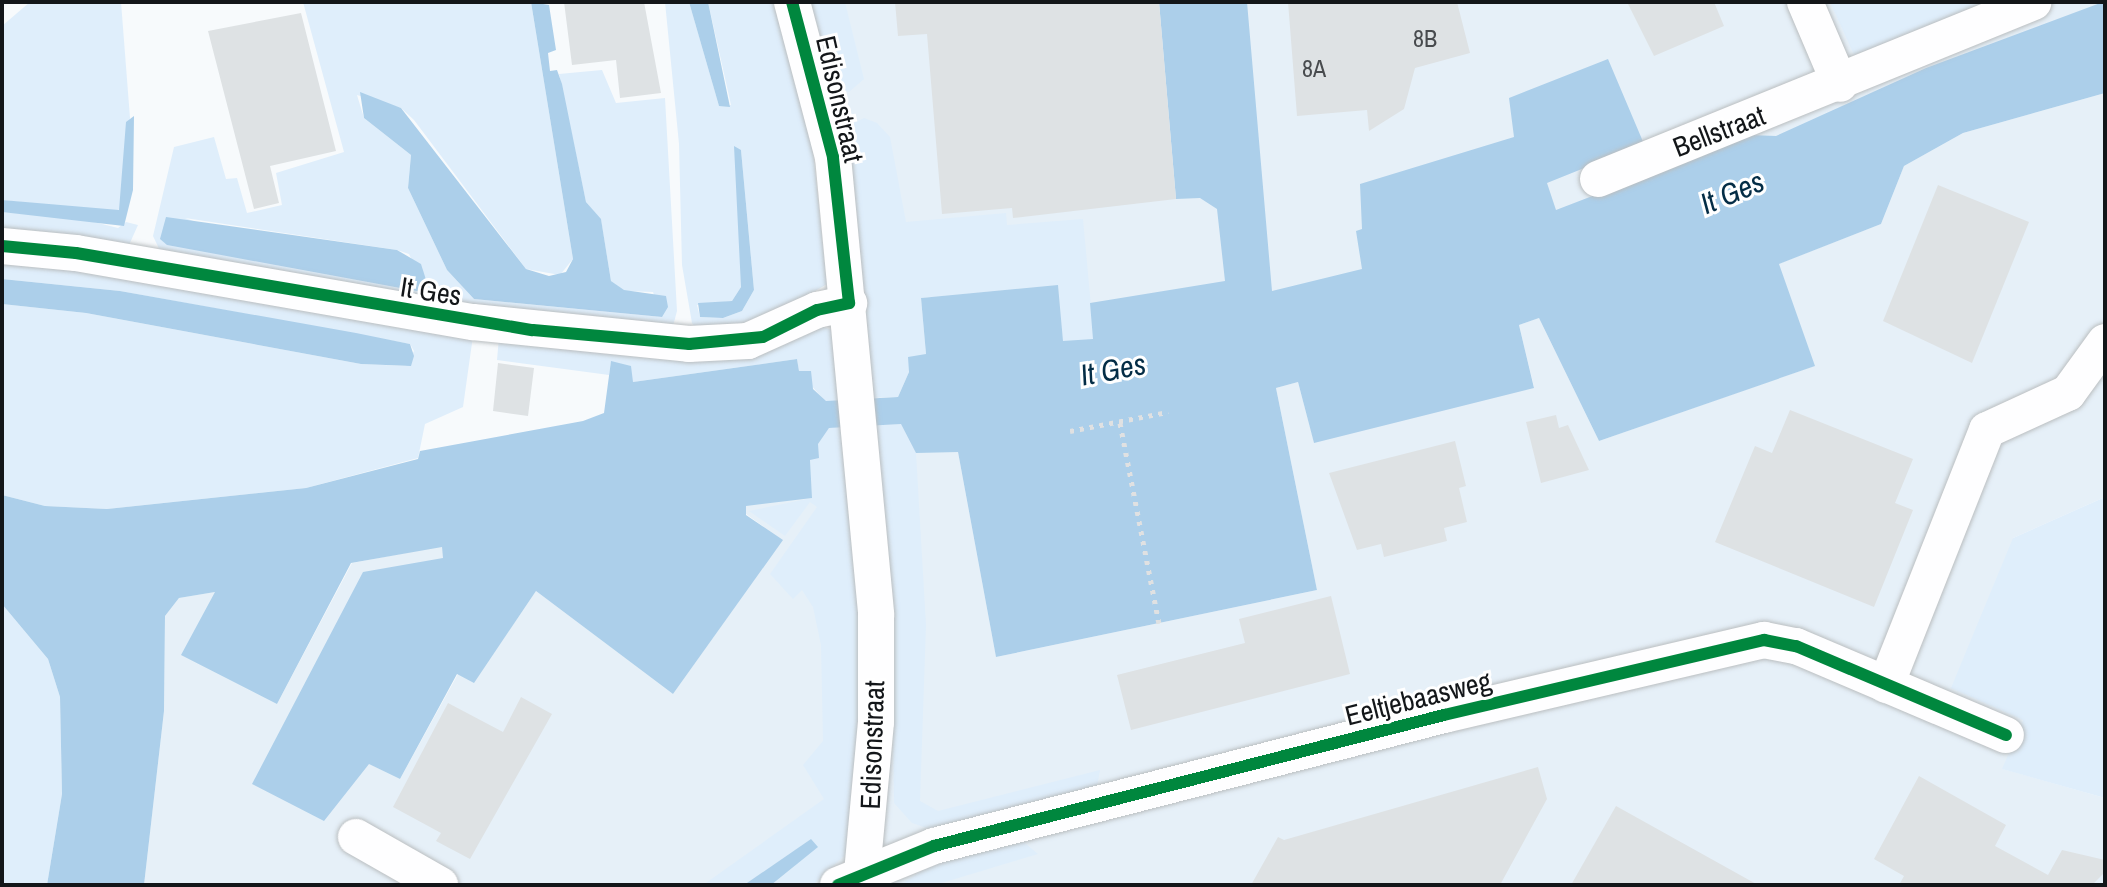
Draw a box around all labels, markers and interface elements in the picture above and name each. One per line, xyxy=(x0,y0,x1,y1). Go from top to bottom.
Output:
house number: 8B xyxy=(1413,25,1437,53)
street label: Edisonstraat xyxy=(809,32,871,166)
house number: 8A xyxy=(1302,55,1326,83)
street label: Bellstraat xyxy=(1668,98,1770,164)
water label: It Ges xyxy=(1695,163,1769,221)
street label: It Ges xyxy=(398,270,464,312)
water label: It Ges xyxy=(1077,345,1149,393)
street label: Eeltjebaasweg xyxy=(1341,664,1495,732)
street label: Edisonstraat xyxy=(853,680,891,810)

